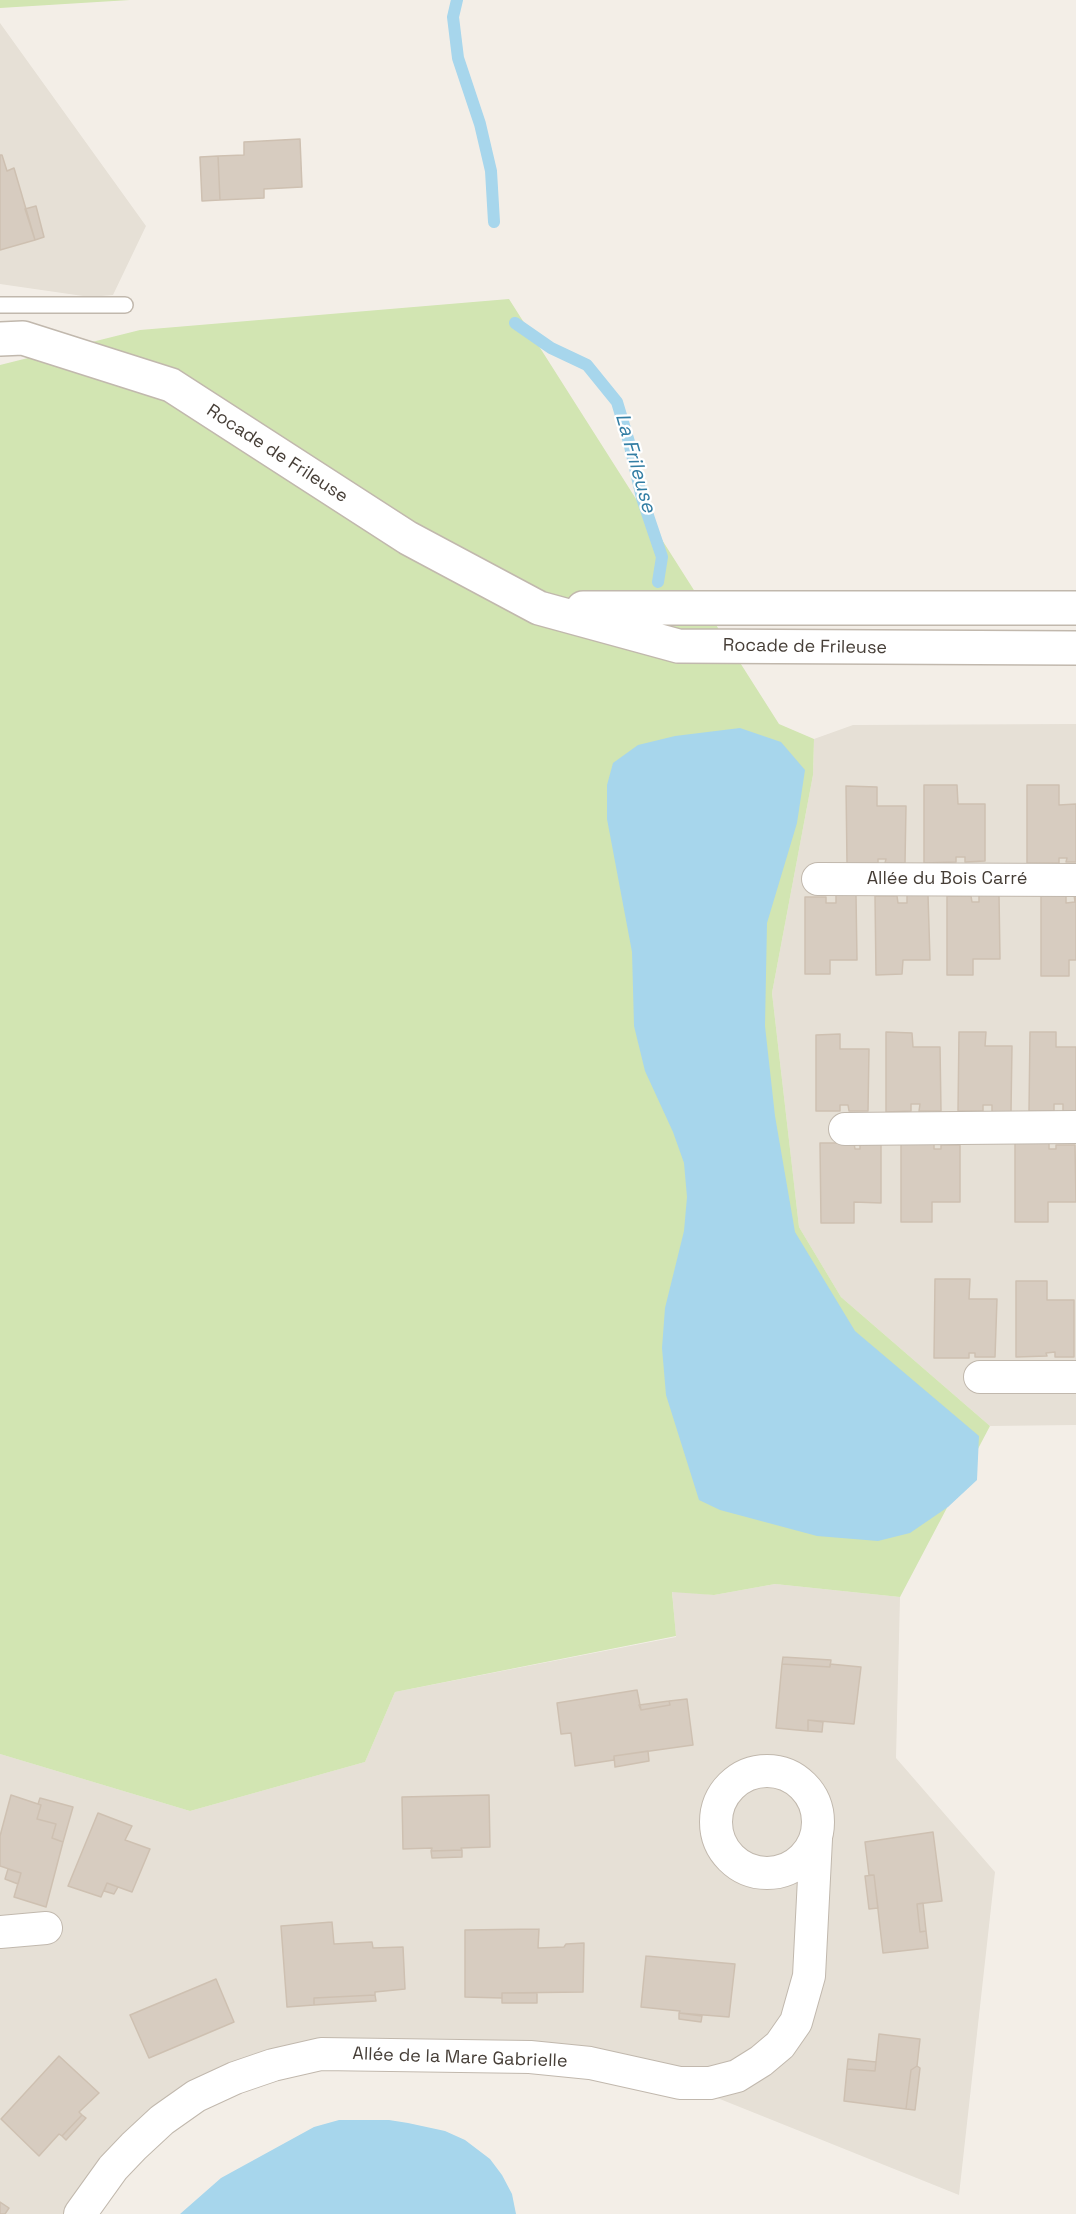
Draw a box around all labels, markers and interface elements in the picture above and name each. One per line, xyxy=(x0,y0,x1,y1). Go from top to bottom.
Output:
street label: Rocade de Frileuse xyxy=(202,400,352,508)
water label: La Frileuse xyxy=(609,411,661,515)
street label: Rocade de Frileuse xyxy=(723,635,887,659)
street label: Allée du Bois Carré xyxy=(867,868,1027,890)
street label: Allée de la Mare Gabrielle xyxy=(352,2043,568,2073)

